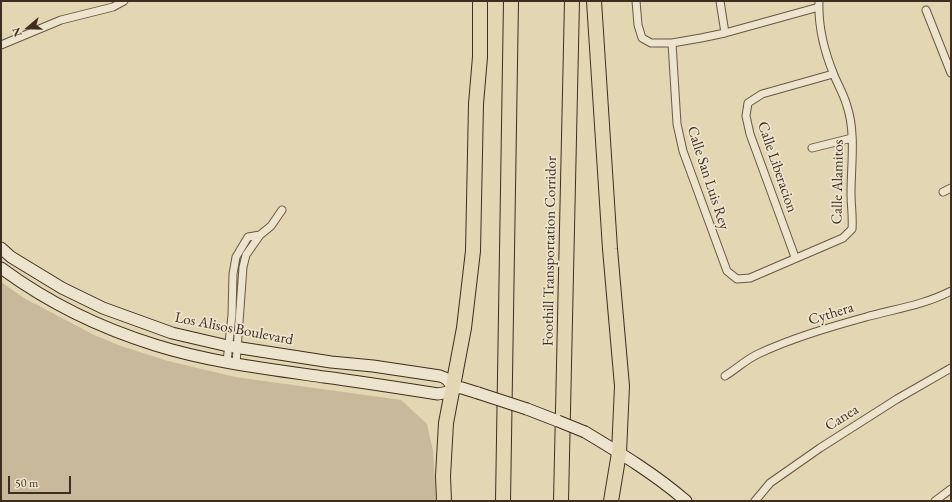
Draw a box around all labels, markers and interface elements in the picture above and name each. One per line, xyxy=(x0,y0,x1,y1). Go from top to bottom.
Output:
north arrow xyxy=(8,8,48,48)
text: N xyxy=(9,26,25,39)
street label: Calle Liberacion xyxy=(753,119,801,215)
street label: Calle San Luis Rey xyxy=(683,124,733,232)
street label: Calle Alamitos xyxy=(828,139,848,225)
street label: Foothill Transportation Corridor xyxy=(539,156,561,346)
street label: Cythera xyxy=(806,299,856,329)
street label: Los Alisos Boulevard xyxy=(173,309,295,349)
street label: Canea xyxy=(822,401,862,435)
scale bar xyxy=(10,468,73,494)
text: 50 m xyxy=(15,475,38,491)

